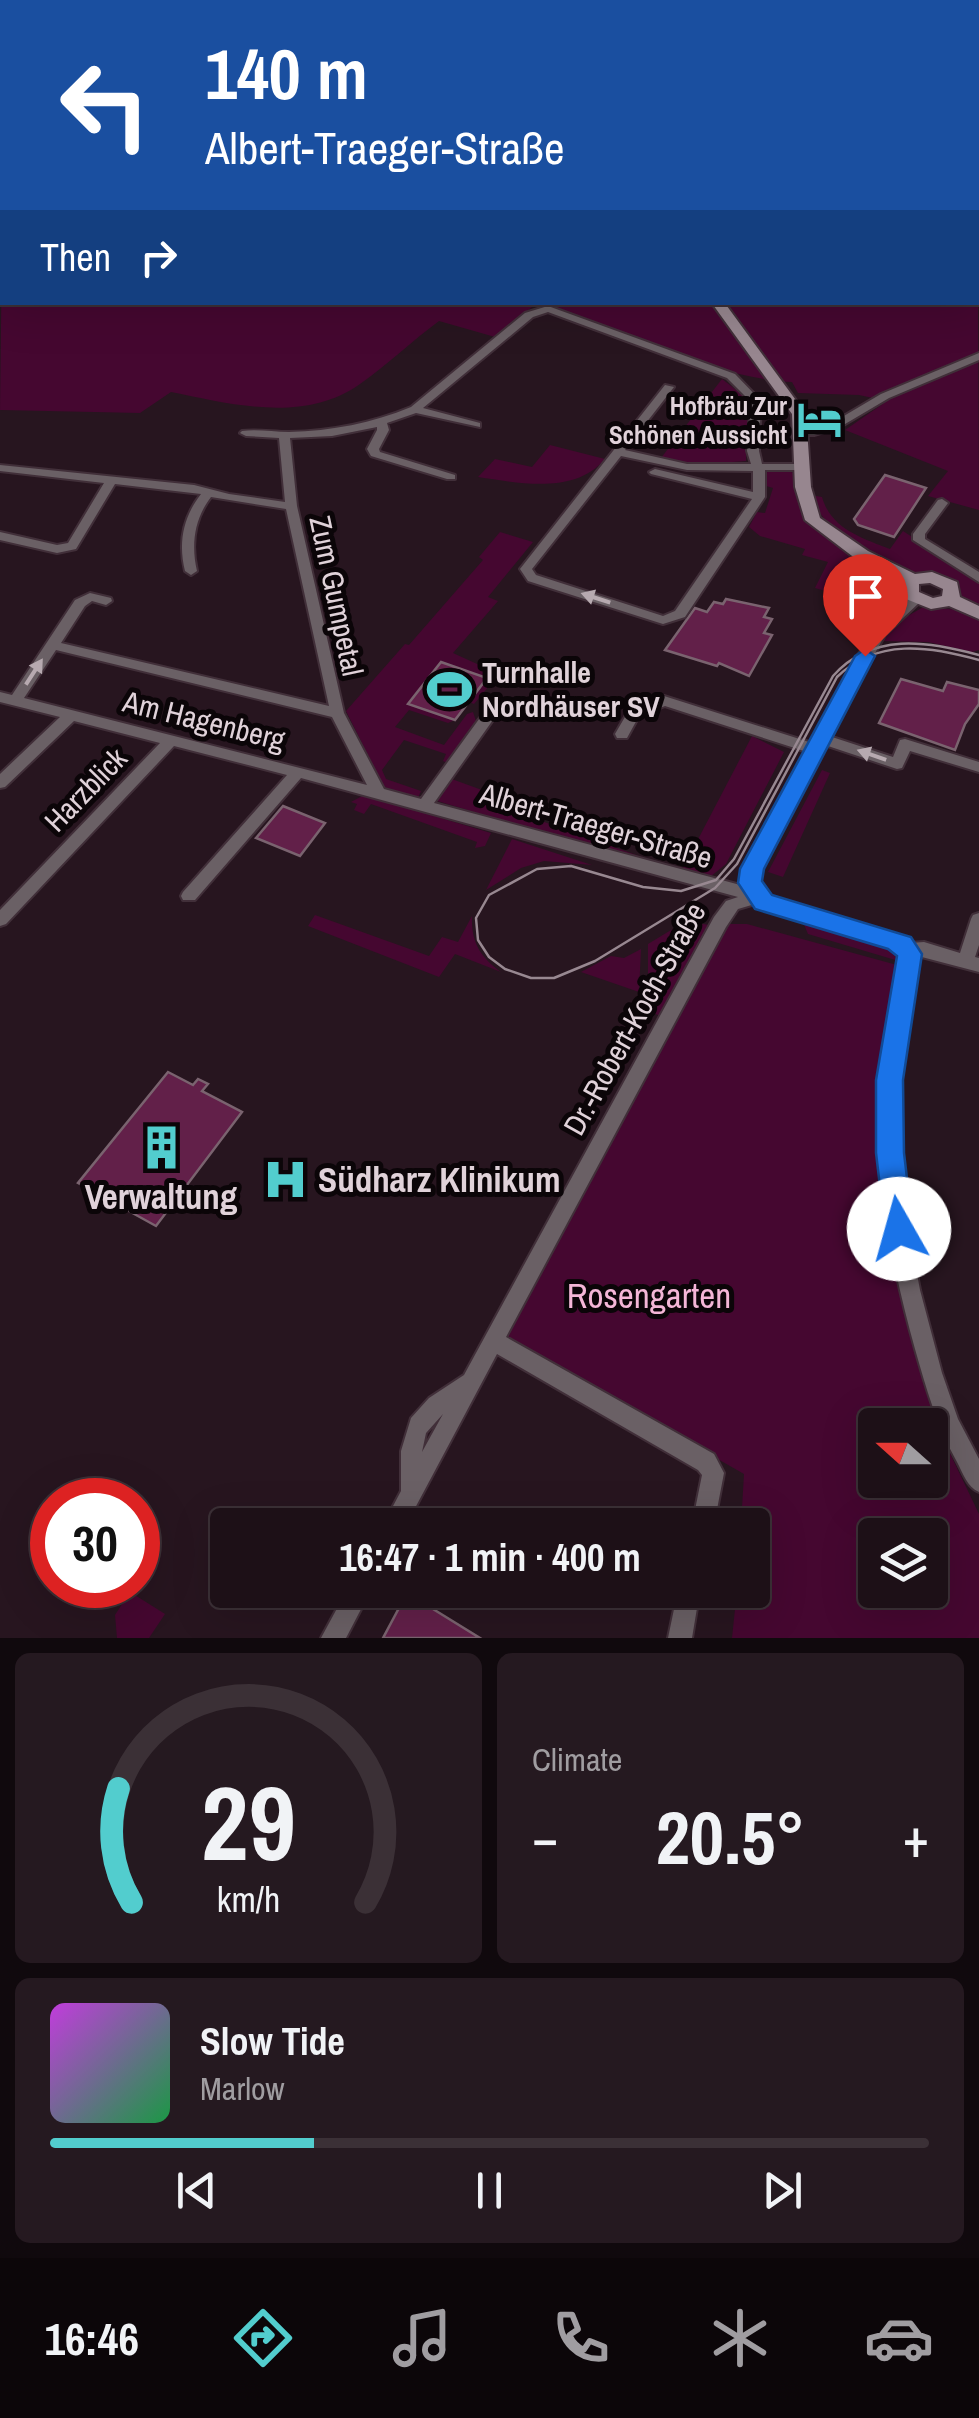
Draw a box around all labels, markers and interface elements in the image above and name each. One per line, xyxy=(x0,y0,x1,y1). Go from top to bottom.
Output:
text: 140 m xyxy=(205,27,368,121)
icon: left xyxy=(40,40,170,170)
text: Albert-Traeger-Straße xyxy=(205,117,565,178)
icon: right xyxy=(131,230,186,285)
text: Then xyxy=(40,232,111,283)
place label: Hofbräu Zur Schönen Aussicht xyxy=(609,389,787,452)
hotel icon: Hofbräu Zur Schönen Aussicht xyxy=(796,396,844,444)
street label: Zum Gumpetal xyxy=(301,512,373,680)
pin xyxy=(823,554,908,657)
icon: arrive xyxy=(838,569,893,624)
one-way arrow xyxy=(581,590,611,605)
place label: Turnhalle Nordhäuser SV xyxy=(482,652,660,726)
one-way arrow xyxy=(25,659,43,686)
sports icon: Turnhalle Nordhäuser SV xyxy=(425,666,473,714)
street label: Am Hagenberg xyxy=(118,680,290,760)
street label: Harzblick xyxy=(35,738,136,840)
one-way arrow xyxy=(857,747,887,762)
street label: Albert-Traeger-Straße xyxy=(475,773,717,877)
street label: Dr.-Robert-Koch-Straße xyxy=(554,895,715,1142)
building icon: Verwaltung xyxy=(137,1123,185,1171)
hospital icon: Südharz Klinikum xyxy=(261,1156,309,1204)
place label: Südharz Klinikum xyxy=(318,1156,560,1203)
place label: Verwaltung xyxy=(85,1173,238,1220)
position arrow xyxy=(847,1177,951,1281)
park label: Rosengarten xyxy=(567,1272,731,1319)
north arrow xyxy=(858,1408,948,1498)
map controls xyxy=(858,1408,948,1608)
speed limit sign: 30 xyxy=(30,1478,160,1608)
button: layers xyxy=(858,1518,948,1608)
text: 16:47 · 1 min · 400 m xyxy=(339,1532,641,1583)
text: Climate xyxy=(532,1738,622,1781)
text: 29 xyxy=(201,1752,296,1892)
text: 20.5° xyxy=(656,1786,805,1887)
text: − xyxy=(532,1800,558,1874)
text: + xyxy=(903,1800,929,1874)
text: km/h xyxy=(217,1875,280,1923)
text: Slow Tide xyxy=(200,2016,345,2067)
text: Marlow xyxy=(200,2067,285,2110)
icon: previous xyxy=(169,2163,224,2218)
icon: pause xyxy=(462,2163,517,2218)
icon: next xyxy=(755,2163,810,2218)
icon: directions xyxy=(228,2303,298,2373)
icon: music xyxy=(387,2303,457,2373)
icon: phone xyxy=(546,2303,616,2373)
icon: climate xyxy=(705,2303,775,2373)
icon: car xyxy=(864,2303,934,2373)
text: 16:46 xyxy=(45,2308,139,2369)

